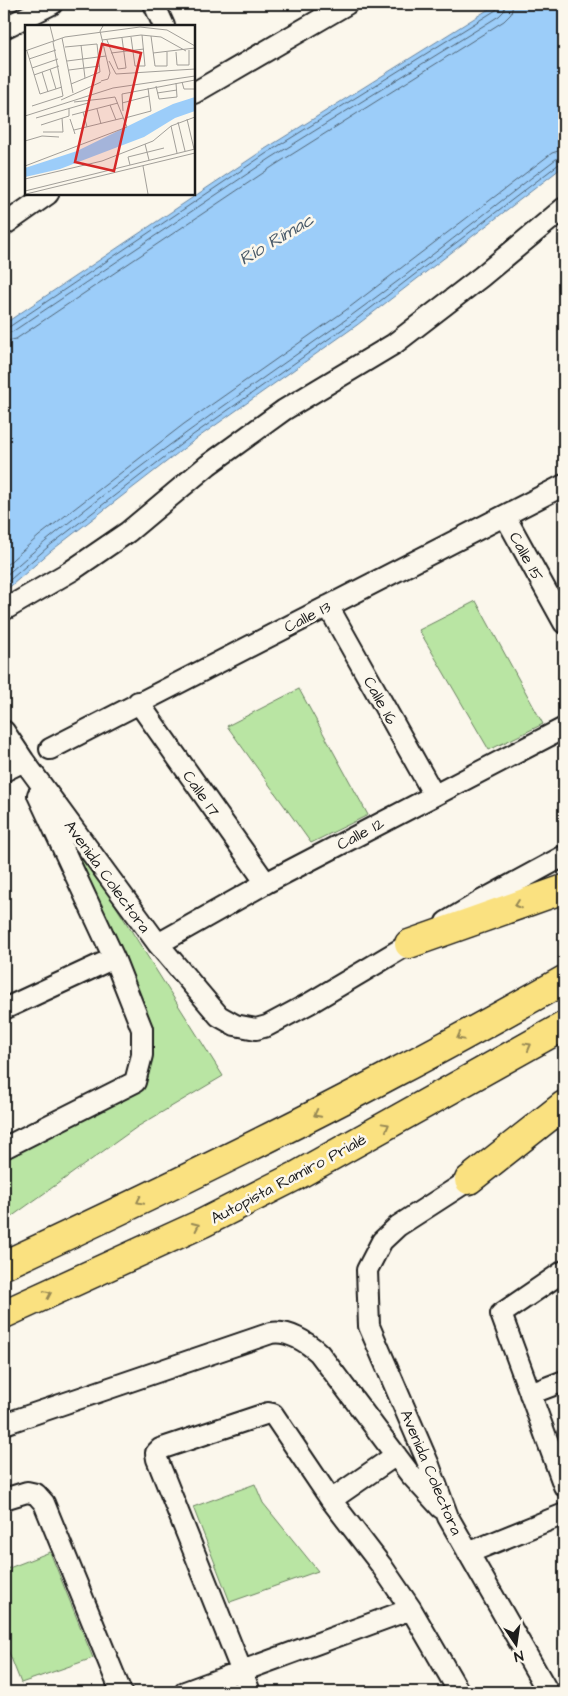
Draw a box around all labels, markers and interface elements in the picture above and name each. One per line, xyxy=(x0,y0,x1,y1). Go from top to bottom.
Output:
inset map xyxy=(25,25,195,195)
water label: Río Rímac xyxy=(234,207,319,272)
street label: Calle 15 xyxy=(504,528,549,586)
street label: Calle 13 xyxy=(280,596,335,638)
street label: Calle 16 xyxy=(358,673,402,728)
street label: Calle 17 xyxy=(177,766,225,821)
street label: Calle 12 xyxy=(333,812,388,856)
street label: Avenida Colectora xyxy=(59,816,156,937)
one-way arrow xyxy=(515,899,523,909)
one-way arrow xyxy=(457,1031,466,1041)
one-way arrow xyxy=(522,1043,531,1053)
one-way arrow xyxy=(313,1108,322,1118)
one-way arrow xyxy=(380,1122,389,1132)
street label: Autopista Ramiro Prialé xyxy=(207,1128,371,1229)
one-way arrow xyxy=(136,1195,145,1205)
one-way arrow xyxy=(191,1222,200,1233)
one-way arrow xyxy=(43,1290,52,1300)
street label: Avenida Colectora xyxy=(395,1406,467,1539)
north arrow xyxy=(490,1618,540,1668)
text: N xyxy=(512,1645,525,1666)

